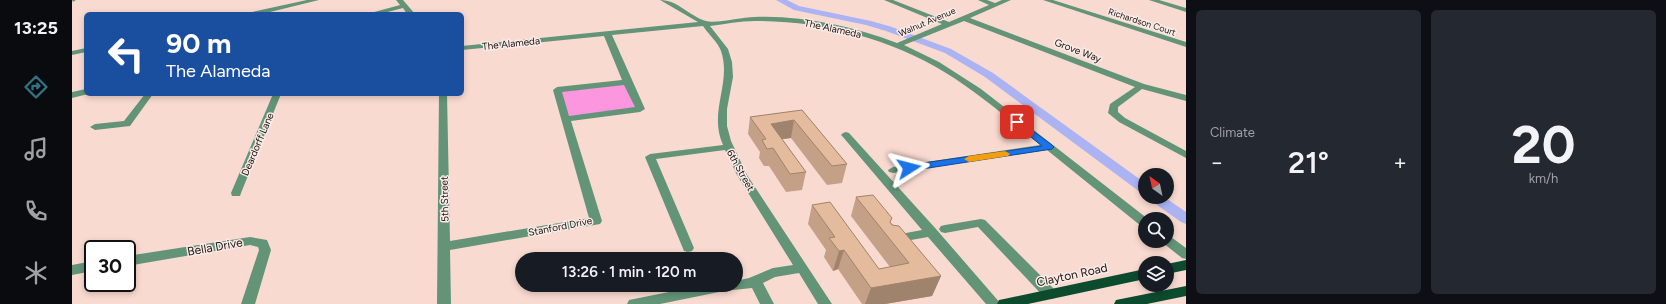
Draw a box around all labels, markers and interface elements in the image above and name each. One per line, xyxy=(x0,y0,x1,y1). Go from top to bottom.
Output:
street label: Walnut Avenue xyxy=(897,5,957,39)
street label: Richardson Court xyxy=(1107,5,1178,38)
street label: The Alameda xyxy=(803,16,863,41)
text: 13:25 xyxy=(14,17,58,39)
text: 90 m xyxy=(166,26,231,60)
icon: left xyxy=(100,28,152,80)
street label: The Alameda xyxy=(482,34,541,53)
street label: Grove Way xyxy=(1053,36,1104,66)
text: The Alameda xyxy=(166,60,270,82)
icon: directions xyxy=(22,73,50,101)
pin xyxy=(1000,105,1034,139)
street label: Deardorff Lane xyxy=(238,110,277,178)
icon: arrive xyxy=(1006,111,1028,133)
text: 20 xyxy=(1512,114,1575,176)
text: Climate xyxy=(1210,125,1255,140)
icon: music xyxy=(22,135,50,163)
text: 21° xyxy=(1288,144,1329,181)
street label: 6th Street xyxy=(724,147,757,193)
position arrow xyxy=(888,147,930,189)
text: − xyxy=(1210,149,1224,176)
text: + xyxy=(1393,149,1407,176)
north arrow xyxy=(1138,168,1174,204)
map controls xyxy=(1138,168,1174,292)
text: km/h xyxy=(1529,171,1558,186)
street label: 5th Street xyxy=(438,176,451,222)
icon: phone xyxy=(22,197,50,225)
button: search xyxy=(1138,212,1174,248)
street label: Stanford Drive xyxy=(527,214,594,239)
street label: Bella Drive xyxy=(186,235,244,259)
speed limit sign: 30 xyxy=(84,240,136,292)
button: layers xyxy=(1138,256,1174,292)
icon: climate xyxy=(22,259,50,287)
street label: Clayton Road xyxy=(1035,261,1109,289)
text: 13:26 · 1 min · 120 m xyxy=(562,263,696,281)

